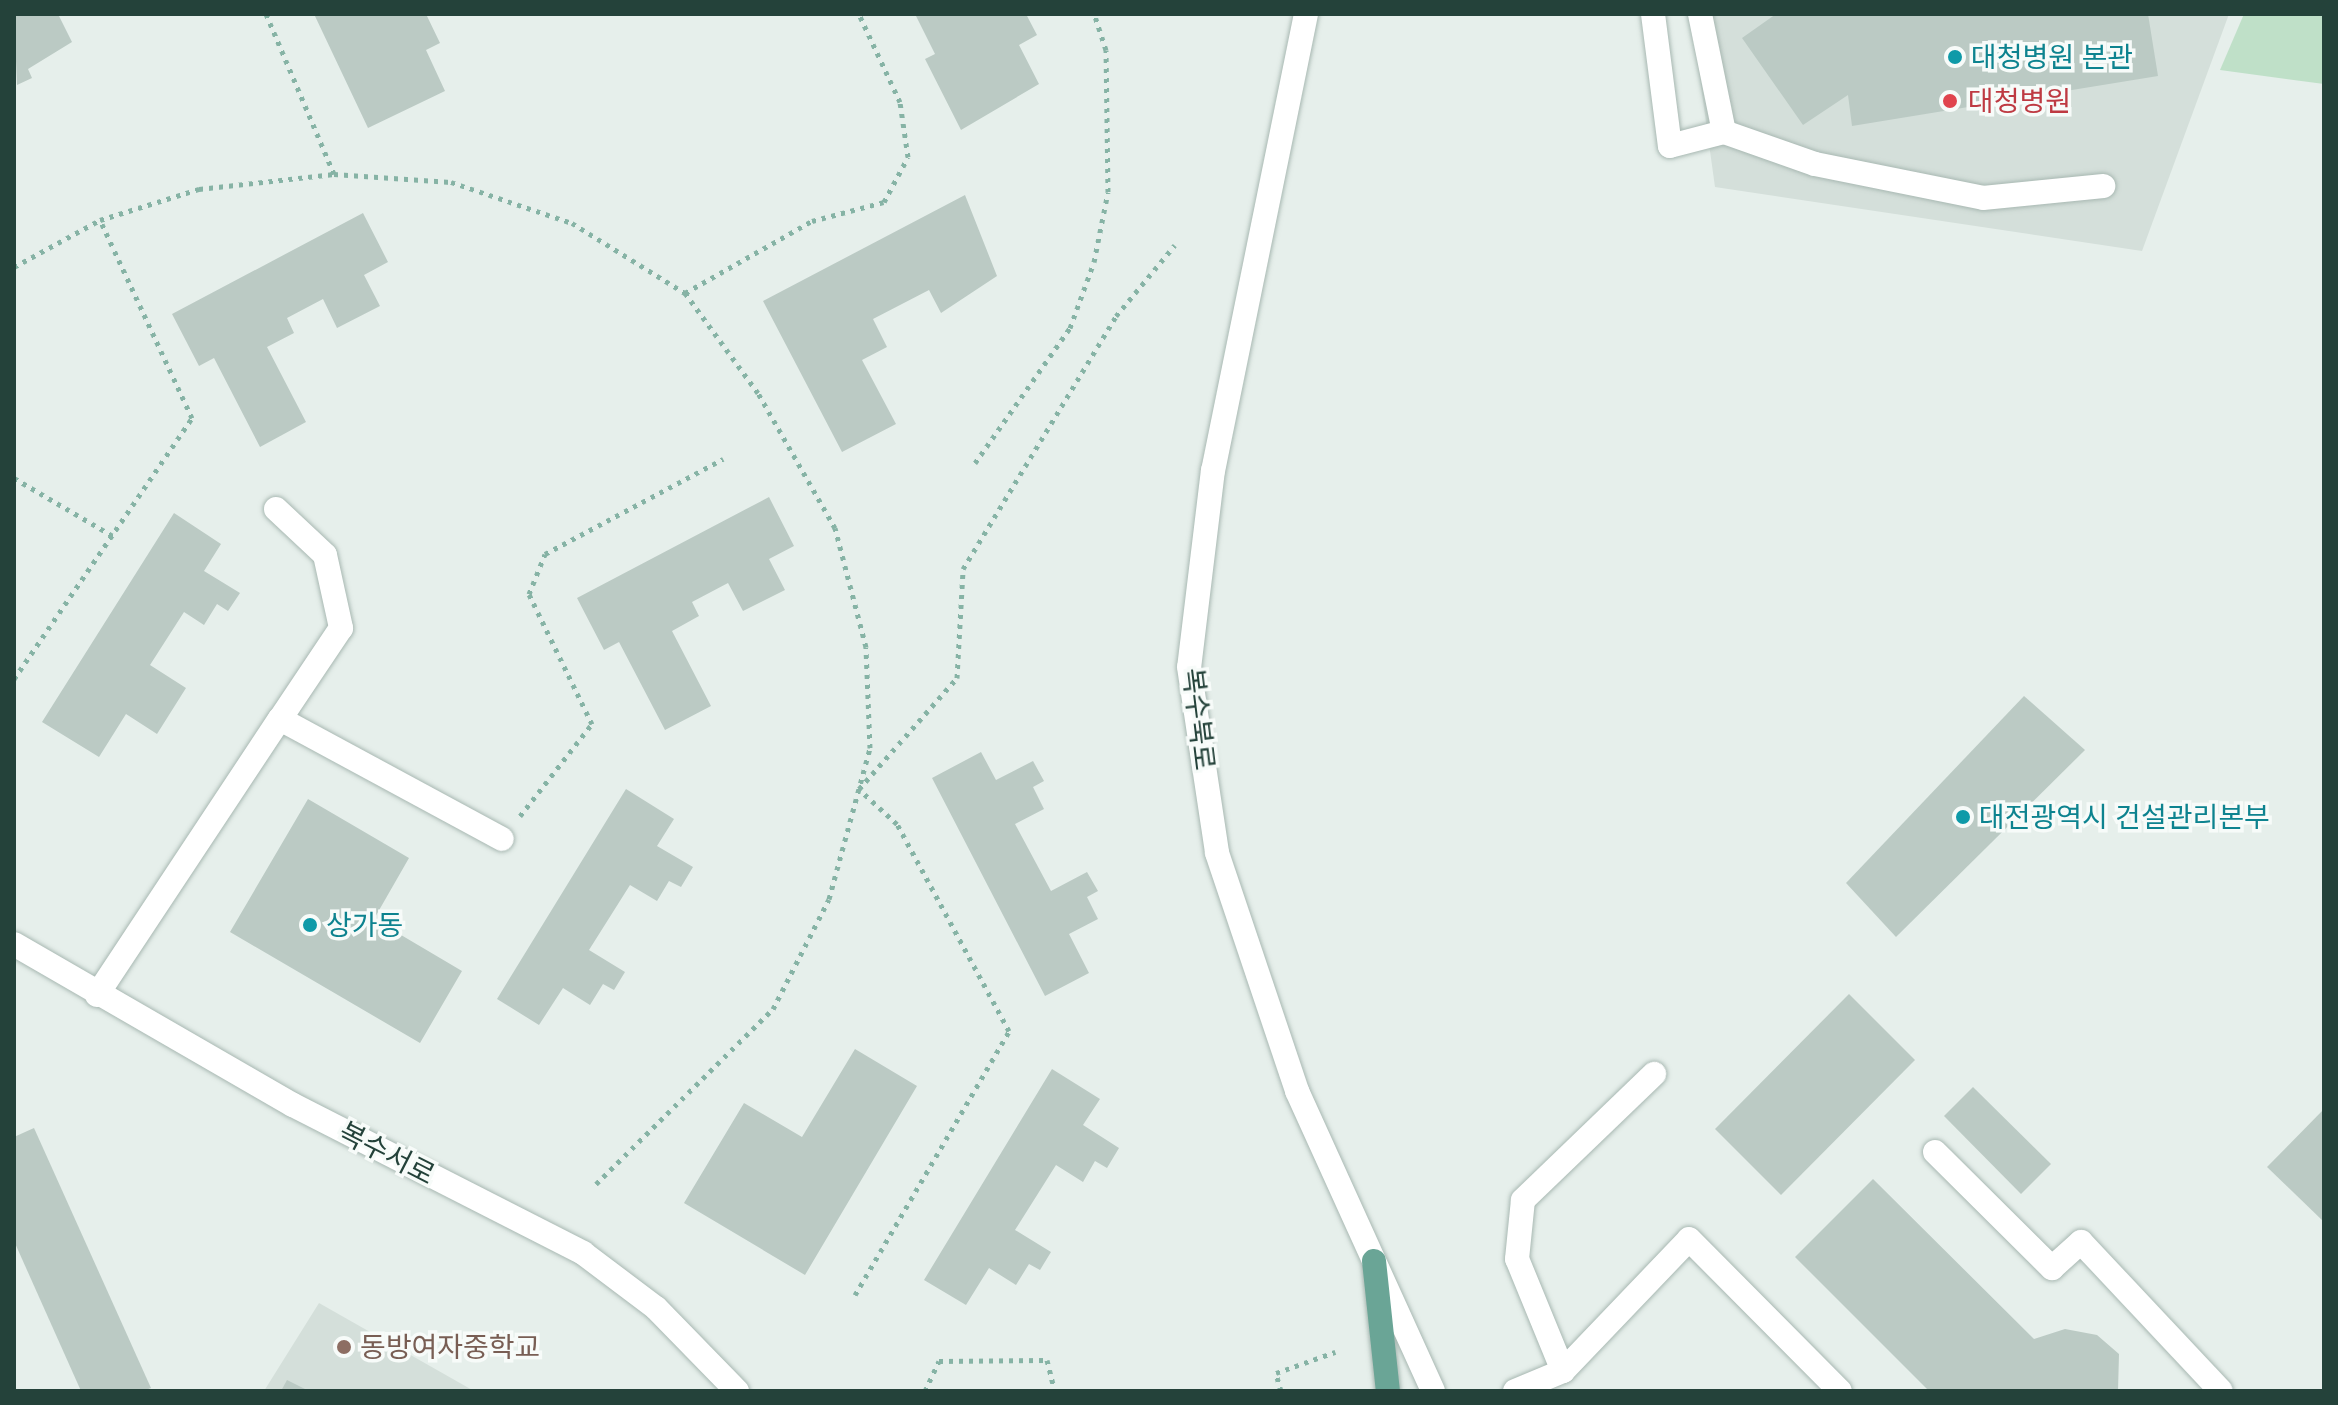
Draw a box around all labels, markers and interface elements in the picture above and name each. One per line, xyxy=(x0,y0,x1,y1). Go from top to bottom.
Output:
place label: 대청병원 본관 xyxy=(1971,40,2133,74)
marker: 대청병원 본관 xyxy=(1946,48,1964,66)
place label: 대청병원 xyxy=(1968,84,2071,118)
marker: 대청병원 xyxy=(1939,90,1961,112)
street label: 복수북로 xyxy=(1176,666,1222,772)
place label: 대전광역시 건설관리본부 xyxy=(1979,800,2270,834)
marker: 대전광역시 건설관리본부 xyxy=(1954,808,1972,826)
place label: 상가동 xyxy=(326,908,403,942)
marker: 상가동 xyxy=(301,916,319,934)
street label: 복수서로 xyxy=(333,1115,441,1191)
place label: 동방여자중학교 xyxy=(360,1330,540,1364)
marker: 동방여자중학교 xyxy=(335,1338,353,1356)

